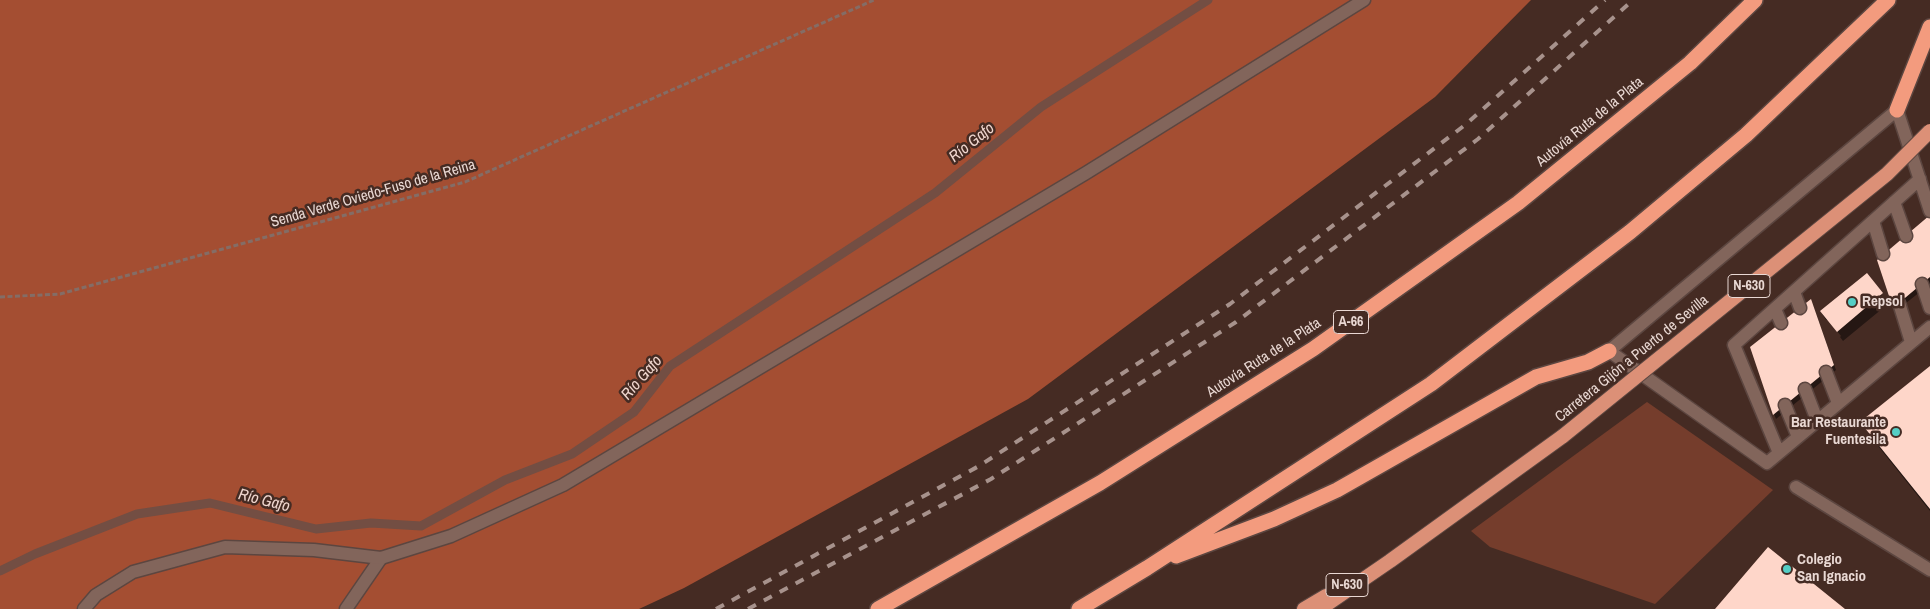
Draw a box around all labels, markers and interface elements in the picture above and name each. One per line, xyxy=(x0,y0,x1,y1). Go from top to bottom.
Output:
street label: Autovía Ruta de la Plata xyxy=(1533,73,1647,171)
water label: Río Gafo xyxy=(946,119,998,167)
street label: Senda Verde Oviedo-Fuso de la Reina xyxy=(269,156,477,232)
road number: N-630 xyxy=(1728,274,1770,298)
street label: Carretera Gijón a Puerto de Sevilla xyxy=(1552,292,1712,426)
place label: Repsol xyxy=(1862,293,1903,311)
marker: Repsol xyxy=(1846,296,1858,308)
road number: A-66 xyxy=(1334,311,1368,334)
street label: Autovía Ruta de la Plata xyxy=(1203,314,1325,402)
water label: Río Gafo xyxy=(618,352,666,404)
place label: Bar Restaurante Fuentesila xyxy=(1791,414,1886,449)
marker: Bar Restaurante Fuentesila xyxy=(1890,426,1902,438)
water label: Río Gafo xyxy=(236,485,292,517)
place label: Colegio San Ignacio xyxy=(1797,551,1866,586)
marker: Colegio San Ignacio xyxy=(1781,563,1793,575)
road number: N-630 xyxy=(1326,574,1368,596)

